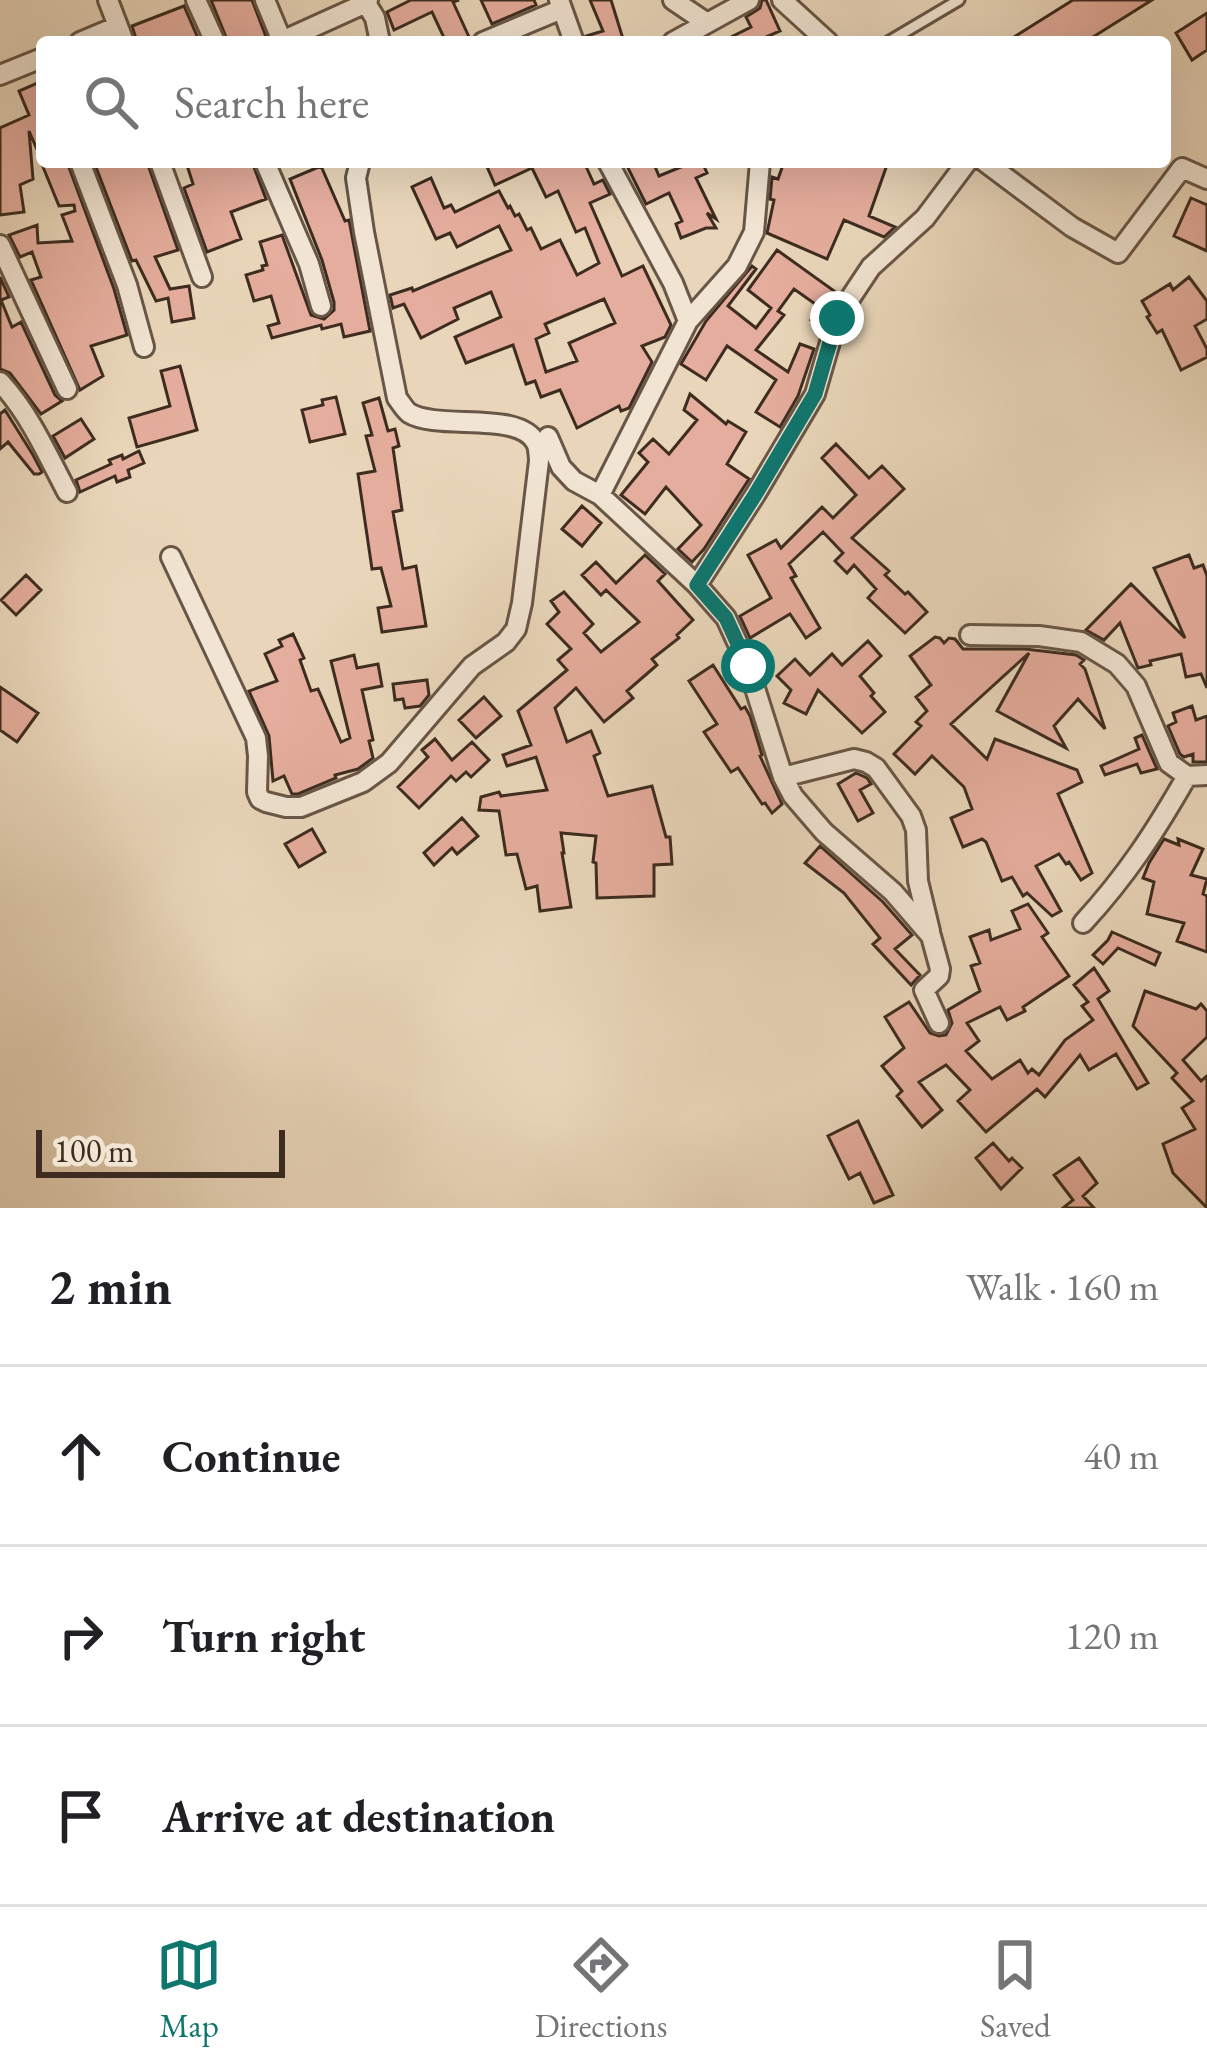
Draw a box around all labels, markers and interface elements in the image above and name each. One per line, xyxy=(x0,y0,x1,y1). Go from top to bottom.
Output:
search box xyxy=(36,36,1171,168)
icon: search xyxy=(78,69,144,135)
text: Search here xyxy=(174,73,369,131)
route end xyxy=(810,291,864,345)
route start xyxy=(721,639,775,693)
scale bar xyxy=(36,1124,285,1177)
text: 100 m xyxy=(54,1129,134,1172)
text: 2 min xyxy=(48,1253,172,1319)
text: Walk · 160 m xyxy=(966,1261,1159,1312)
icon: ahead xyxy=(48,1423,114,1489)
text: Continue xyxy=(162,1427,340,1485)
text: 40 m xyxy=(1083,1430,1159,1481)
icon: right xyxy=(48,1603,114,1669)
text: Turn right xyxy=(162,1607,365,1665)
text: 120 m xyxy=(1065,1610,1159,1661)
icon: arrive xyxy=(48,1783,114,1849)
text: Arrive at destination xyxy=(162,1787,555,1845)
tab: Map xyxy=(156,1932,222,2047)
tab: Directions xyxy=(535,1932,668,2047)
tab: Saved xyxy=(980,1932,1051,2047)

